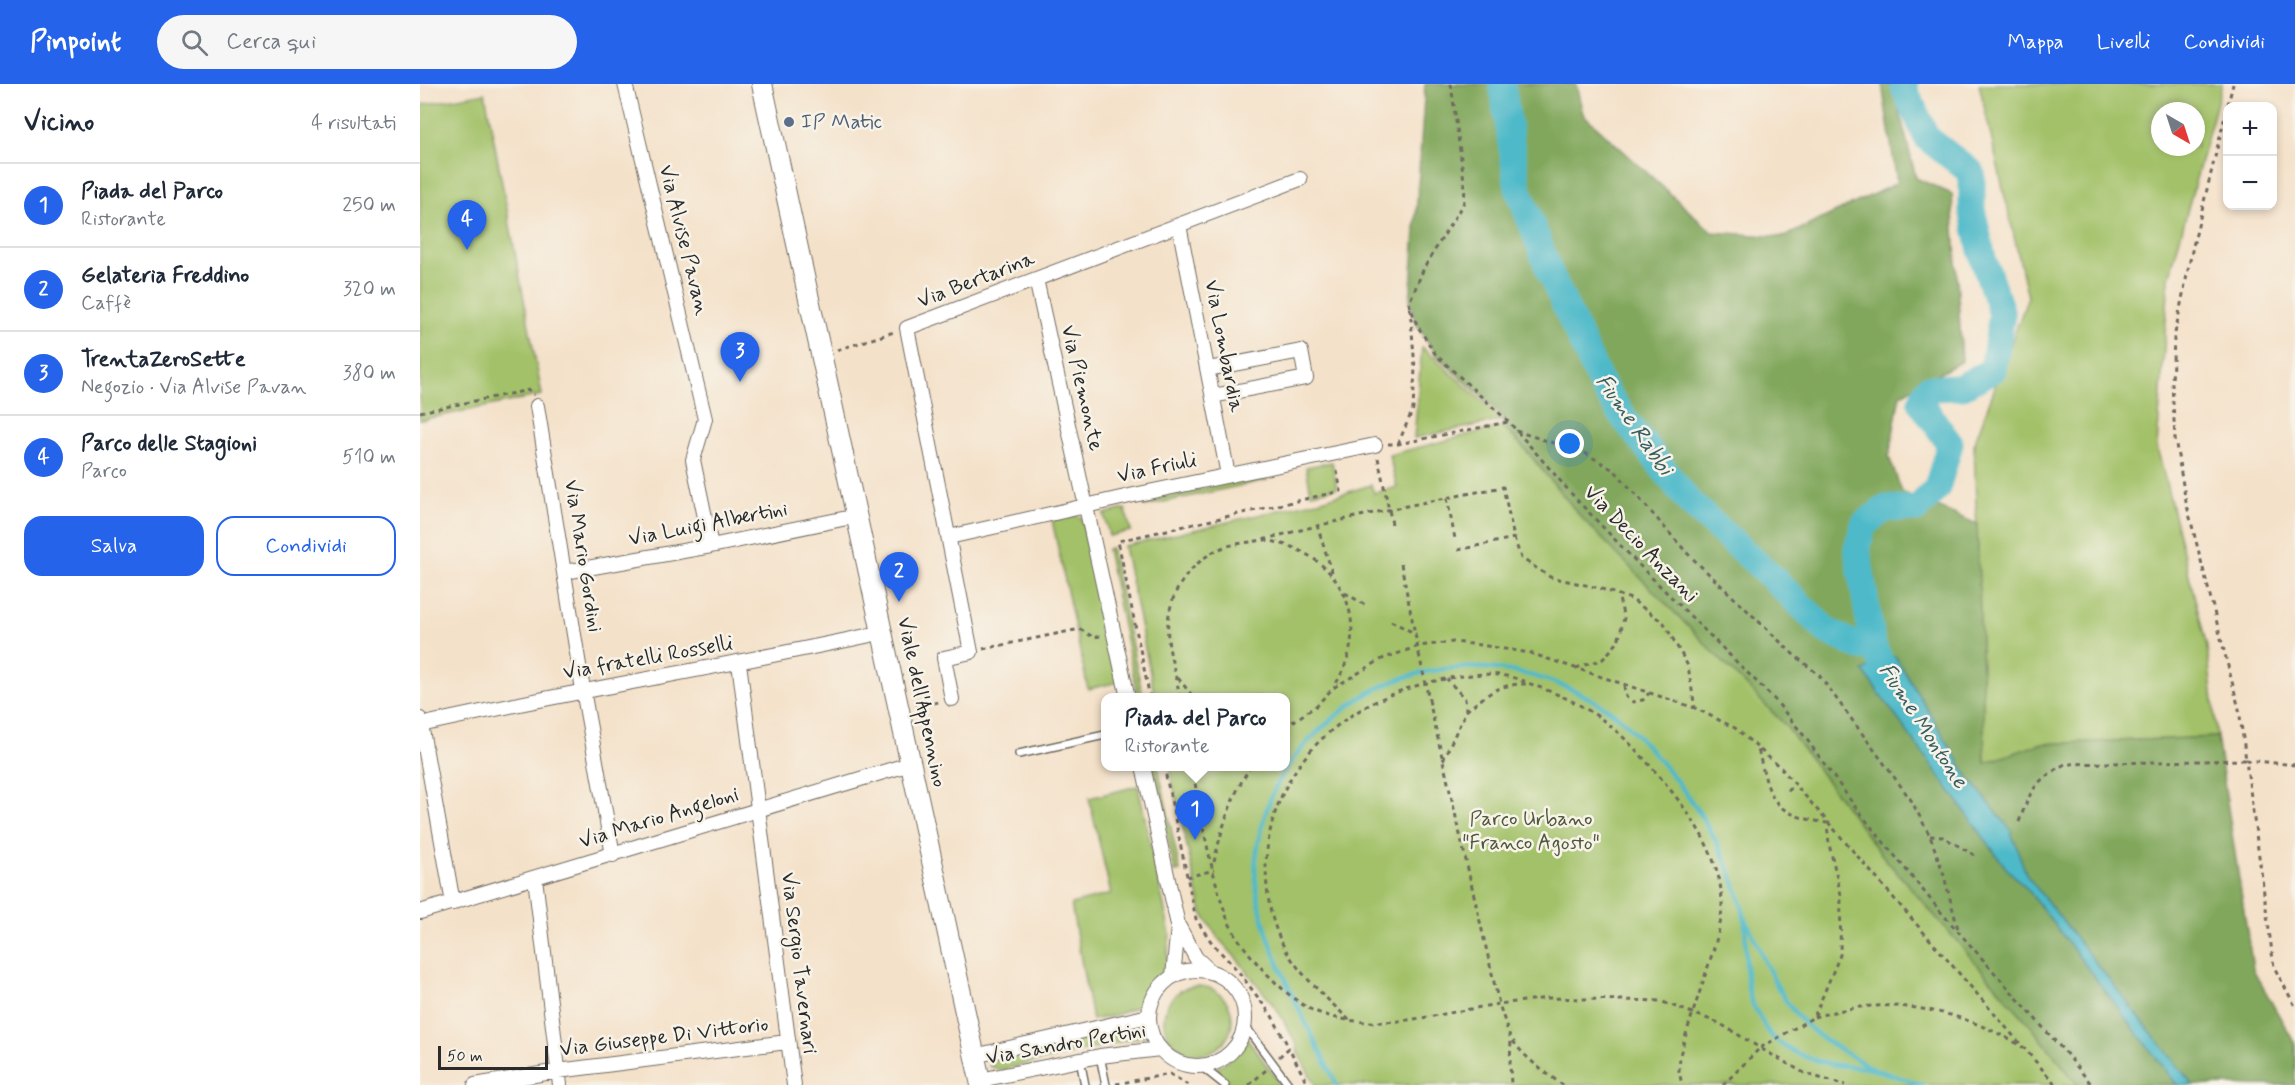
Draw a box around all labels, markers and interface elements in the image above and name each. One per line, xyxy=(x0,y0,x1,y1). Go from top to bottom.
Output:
search box xyxy=(157,15,577,69)
text: Pinpoint xyxy=(30,24,121,61)
icon: search xyxy=(178,26,211,59)
text: Cerca qui xyxy=(226,28,316,56)
text: Mappa xyxy=(2008,28,2064,56)
text: Livelli xyxy=(2097,28,2151,56)
text: Condividi xyxy=(2184,28,2265,56)
north arrow xyxy=(2151,102,2205,156)
map controls xyxy=(2223,102,2277,210)
button: + xyxy=(2223,102,2277,156)
text: Vicino xyxy=(24,106,94,140)
place label: IP Matic xyxy=(801,108,882,136)
text: 4 risultati xyxy=(311,110,396,137)
marker: IP Matic xyxy=(782,115,796,129)
button: − xyxy=(2223,156,2277,210)
street label: Via Alvise Pavan xyxy=(652,162,716,319)
text: Piada del Parco xyxy=(81,178,223,206)
text: 1 xyxy=(39,192,48,219)
text: 250 m xyxy=(342,192,396,219)
pin: 4 xyxy=(448,200,486,250)
text: Ristorante xyxy=(81,206,166,233)
street label: Via Bertarina xyxy=(913,245,1039,315)
text: Gelateria Freddino xyxy=(81,262,249,290)
text: 2 xyxy=(39,276,48,303)
text: 320 m xyxy=(343,276,396,303)
street label: Via Lombardia xyxy=(1197,277,1251,415)
text: Caffè xyxy=(81,290,131,317)
street label: Via Piemonte xyxy=(1054,322,1110,454)
pin: 3 xyxy=(720,332,760,382)
text: TrentaZeroSette xyxy=(81,346,246,374)
text: 3 xyxy=(39,360,48,387)
text: 380 m xyxy=(343,360,396,387)
water label: Fiume Rabbi xyxy=(1589,369,1680,482)
text: Negozio · Via Alvise Pavan xyxy=(81,374,306,401)
your location xyxy=(1555,429,1584,458)
text: Parco delle Stagioni xyxy=(81,430,257,458)
text: 4 xyxy=(38,444,49,471)
text: 510 m xyxy=(342,444,396,471)
street label: Via Friuli xyxy=(1115,446,1199,490)
text: Parco xyxy=(81,458,127,485)
street label: Via Mario Gordini xyxy=(557,478,609,634)
street label: Via Decio Anzani xyxy=(1577,479,1705,609)
street label: Via Luigi Albertini xyxy=(626,495,791,555)
button: Salva xyxy=(24,516,204,576)
button: Condividi xyxy=(216,516,396,576)
pin: 2 xyxy=(880,552,918,602)
street label: Viale dell'Appennino xyxy=(889,614,954,790)
street label: Via fratelli Rosselli xyxy=(561,629,735,687)
water label: Fiume Montone xyxy=(1872,658,1974,794)
popup xyxy=(1101,693,1290,771)
text: Piada del Parco xyxy=(1124,705,1267,733)
text: Ristorante xyxy=(1124,733,1209,760)
street label: Via Mario Angeloni xyxy=(576,780,743,857)
pin: 1 xyxy=(1176,790,1214,840)
park label: Parco Urbano "Franco Agosto" xyxy=(1462,805,1600,857)
street label: Via Sergio Tavernari xyxy=(773,871,824,1056)
street label: Via Giuseppe Di Vittorio xyxy=(558,1010,770,1064)
street label: Via Sandro Pertini xyxy=(984,1016,1149,1072)
scale bar xyxy=(438,1043,548,1070)
text: 50 m xyxy=(447,1046,483,1067)

